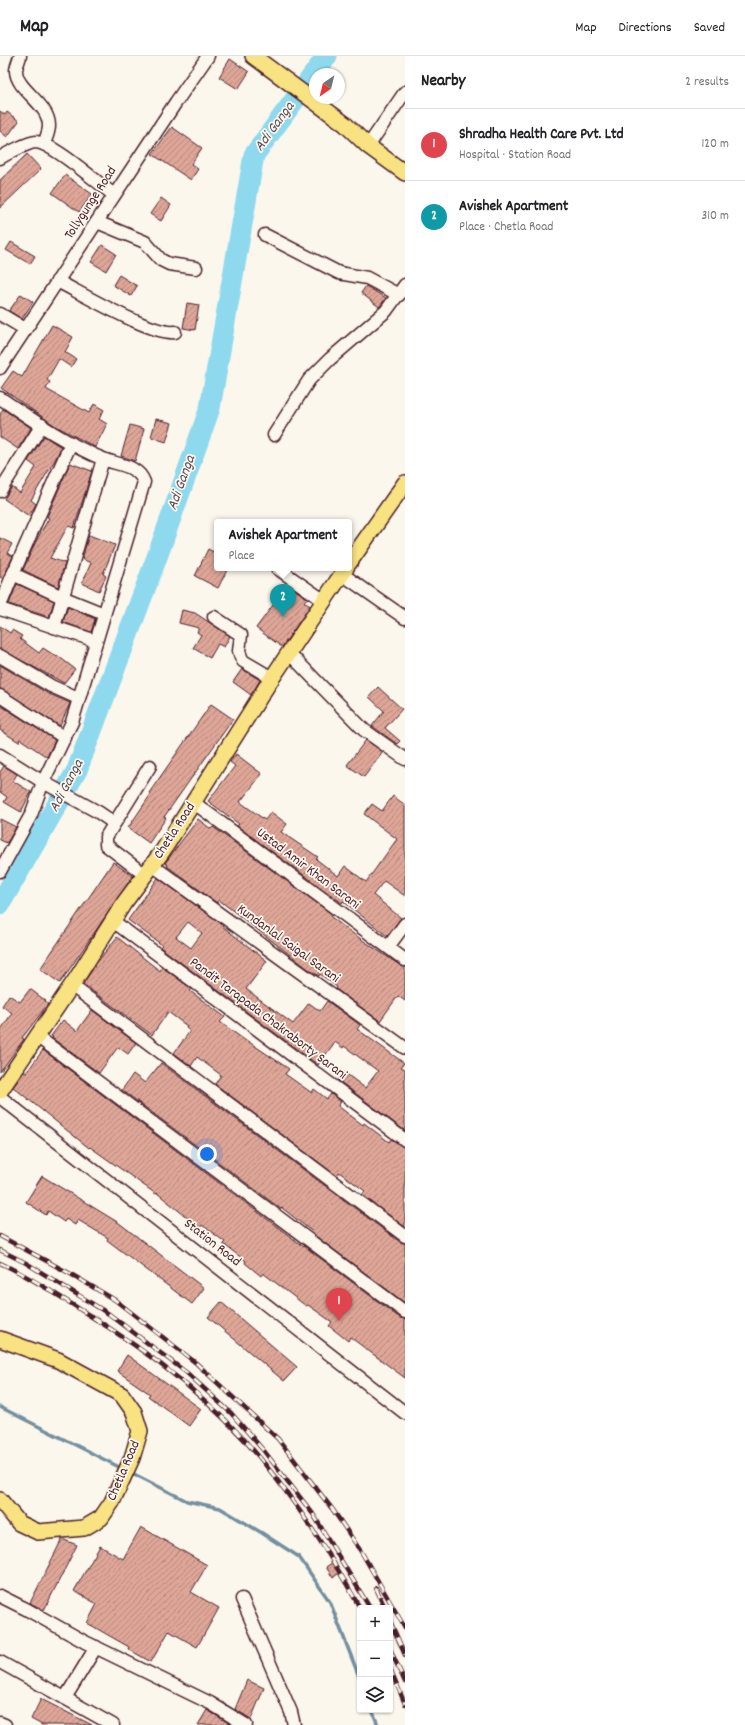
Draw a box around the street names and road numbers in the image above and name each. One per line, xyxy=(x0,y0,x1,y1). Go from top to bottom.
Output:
street label: Tollygunge Road xyxy=(60,163,122,243)
street label: Chetla Road xyxy=(149,799,201,863)
street label: Ustad Amir Khan Sarani xyxy=(252,823,364,915)
street label: Kundanlal Saigal Sarani xyxy=(232,900,344,989)
street label: Pandit Tarapada Chakraborty Sarani xyxy=(185,953,351,1085)
street label: Station Road xyxy=(179,1214,245,1272)
street label: Chetla Road xyxy=(102,1438,146,1504)

